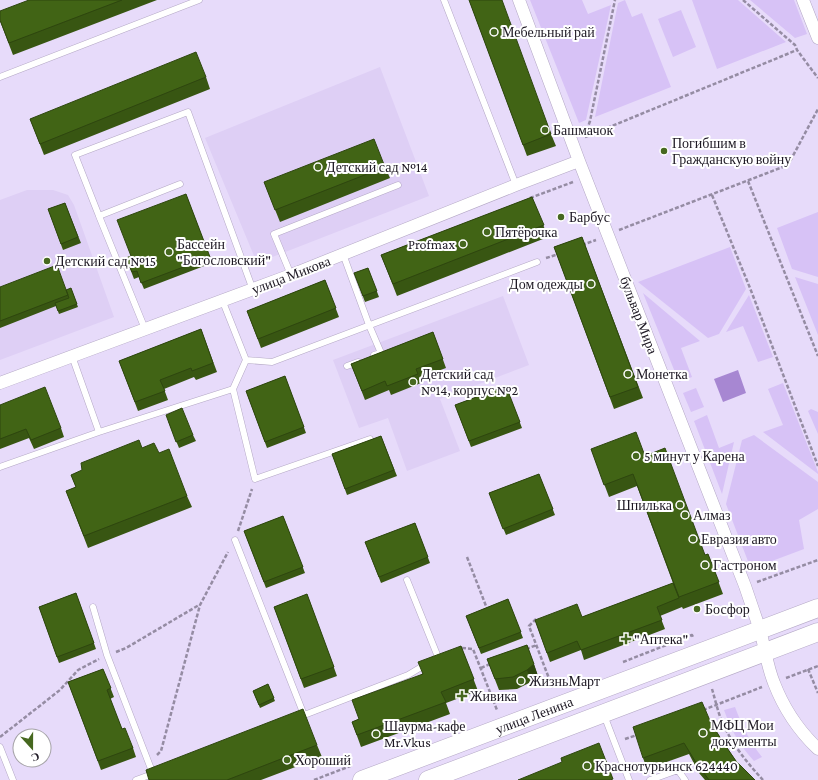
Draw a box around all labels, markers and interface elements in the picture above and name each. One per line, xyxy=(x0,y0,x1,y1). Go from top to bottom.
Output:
place label: Мебельный рай xyxy=(502,24,595,40)
marker: Мебельный рай xyxy=(489,27,499,37)
place label: Башмачок xyxy=(553,122,613,138)
marker: Башмачок xyxy=(540,125,550,135)
place label: Погибшим в Гражданскую войну xyxy=(672,135,791,167)
marker: Погибшим в Гражданскую войну xyxy=(659,146,669,156)
place label: Детский сад №14 xyxy=(326,159,428,175)
marker: Детский сад №14 xyxy=(313,162,323,172)
place label: Барбус xyxy=(569,209,610,225)
marker: Барбус xyxy=(556,212,566,222)
place label: Пятёрочка xyxy=(495,224,558,240)
marker: Пятёрочка xyxy=(482,227,492,237)
place label: Бассейн "Богословский" xyxy=(177,236,271,268)
place label: Profmax xyxy=(408,236,455,252)
marker: Profmax xyxy=(458,239,468,249)
marker: Бассейн "Богословский" xyxy=(164,247,174,257)
street label: улица Микова xyxy=(249,252,333,297)
place label: Детский сад №15 xyxy=(55,253,156,269)
marker: Детский сад №15 xyxy=(42,256,52,266)
street label: бульвар Мира xyxy=(617,274,661,357)
place label: Дом одежды xyxy=(509,276,584,292)
marker: Дом одежды xyxy=(586,279,596,289)
place label: Детский сад №14, корпус №2 xyxy=(421,366,518,398)
place label: Монетка xyxy=(636,366,689,382)
marker: Монетка xyxy=(623,369,633,379)
marker: Детский сад №14, корпус №2 xyxy=(408,377,418,387)
place label: 5 минут у Карена xyxy=(644,448,746,464)
marker: 5 минут у Карена xyxy=(631,451,641,461)
place label: Шпилька xyxy=(617,497,673,513)
marker: Шпилька xyxy=(675,500,685,510)
place label: Алмаз xyxy=(693,507,731,523)
marker: Алмаз xyxy=(680,510,690,520)
place label: Евразия авто xyxy=(701,531,777,547)
marker: Евразия авто xyxy=(688,534,698,544)
place label: Гастроном xyxy=(713,557,777,573)
marker: Гастроном xyxy=(700,560,710,570)
place label: Босфор xyxy=(705,601,750,617)
marker: Босфор xyxy=(692,604,702,614)
place label: "Аптека" xyxy=(634,631,688,647)
marker: "Аптека" xyxy=(621,634,631,644)
place label: ЖизньМарт xyxy=(529,673,600,689)
marker: ЖизньМарт xyxy=(516,676,526,686)
place label: Живика xyxy=(470,688,518,704)
marker: Живика xyxy=(457,691,467,701)
street label: улица Ленина xyxy=(493,693,576,737)
place label: МФЦ Мои документы xyxy=(711,717,777,749)
place label: Шаурма-кафе Mr.Vkus xyxy=(384,718,466,750)
north arrow xyxy=(12,728,52,768)
marker: МФЦ Мои документы xyxy=(698,728,708,738)
marker: Шаурма-кафе Mr.Vkus xyxy=(371,729,381,739)
text: С xyxy=(30,750,41,764)
place label: Хороший xyxy=(295,752,352,768)
marker: Хороший xyxy=(282,755,292,765)
place label: Краснотурьинск 624440 xyxy=(595,758,738,774)
marker: Краснотурьинск 624440 xyxy=(582,761,592,771)

